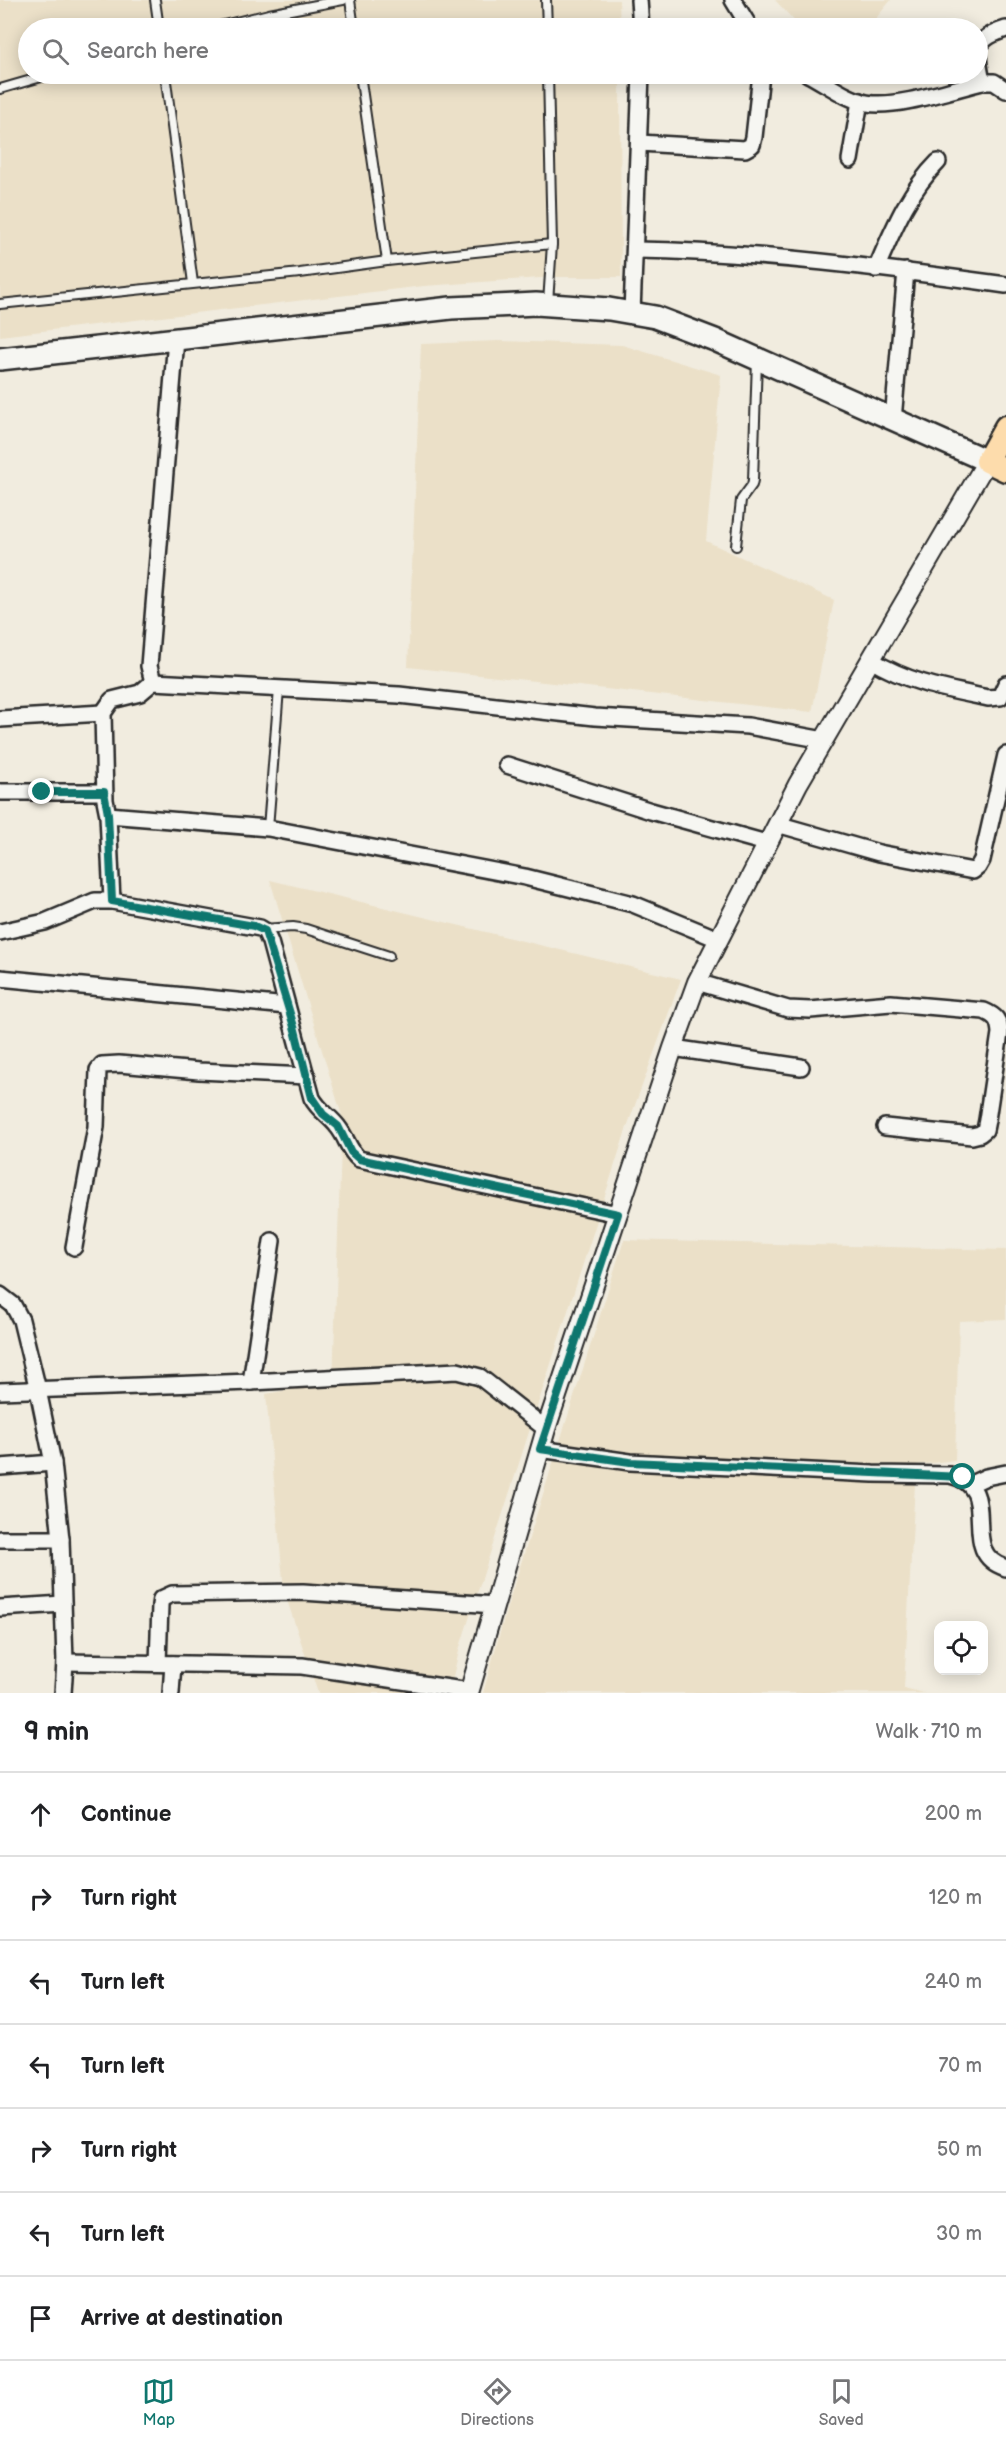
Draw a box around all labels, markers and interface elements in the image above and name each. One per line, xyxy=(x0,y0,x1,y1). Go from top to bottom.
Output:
search box xyxy=(18,18,988,84)
icon: search xyxy=(39,35,72,68)
text: Search here xyxy=(87,38,209,65)
route end xyxy=(28,778,54,804)
route start xyxy=(949,1463,975,1489)
map controls xyxy=(934,1621,988,1675)
button: locate xyxy=(934,1621,988,1675)
text: 9 min xyxy=(24,1717,89,1748)
text: Walk · 710 m xyxy=(876,1720,982,1744)
icon: ahead xyxy=(24,1798,57,1831)
text: Continue xyxy=(81,1801,171,1828)
text: 200 m xyxy=(925,1802,982,1826)
icon: right xyxy=(24,1882,57,1915)
text: Turn right xyxy=(81,1885,177,1912)
text: 120 m xyxy=(929,1886,982,1910)
icon: left xyxy=(24,1966,57,1999)
text: Turn left xyxy=(81,1969,165,1996)
text: 240 m xyxy=(925,1970,982,1994)
icon: left xyxy=(24,2050,57,2083)
text: Turn left xyxy=(81,2053,165,2080)
text: 70 m xyxy=(938,2054,982,2078)
icon: right xyxy=(24,2134,57,2167)
text: Turn right xyxy=(81,2137,177,2164)
text: 50 m xyxy=(937,2138,982,2162)
icon: left xyxy=(24,2218,57,2251)
text: Turn left xyxy=(81,2221,165,2248)
text: 30 m xyxy=(936,2222,982,2246)
icon: arrive xyxy=(24,2302,57,2335)
text: Arrive at destination xyxy=(81,2305,283,2332)
tab: Map xyxy=(142,2375,175,2430)
tab: Directions xyxy=(460,2375,534,2430)
tab: Saved xyxy=(819,2375,864,2430)

